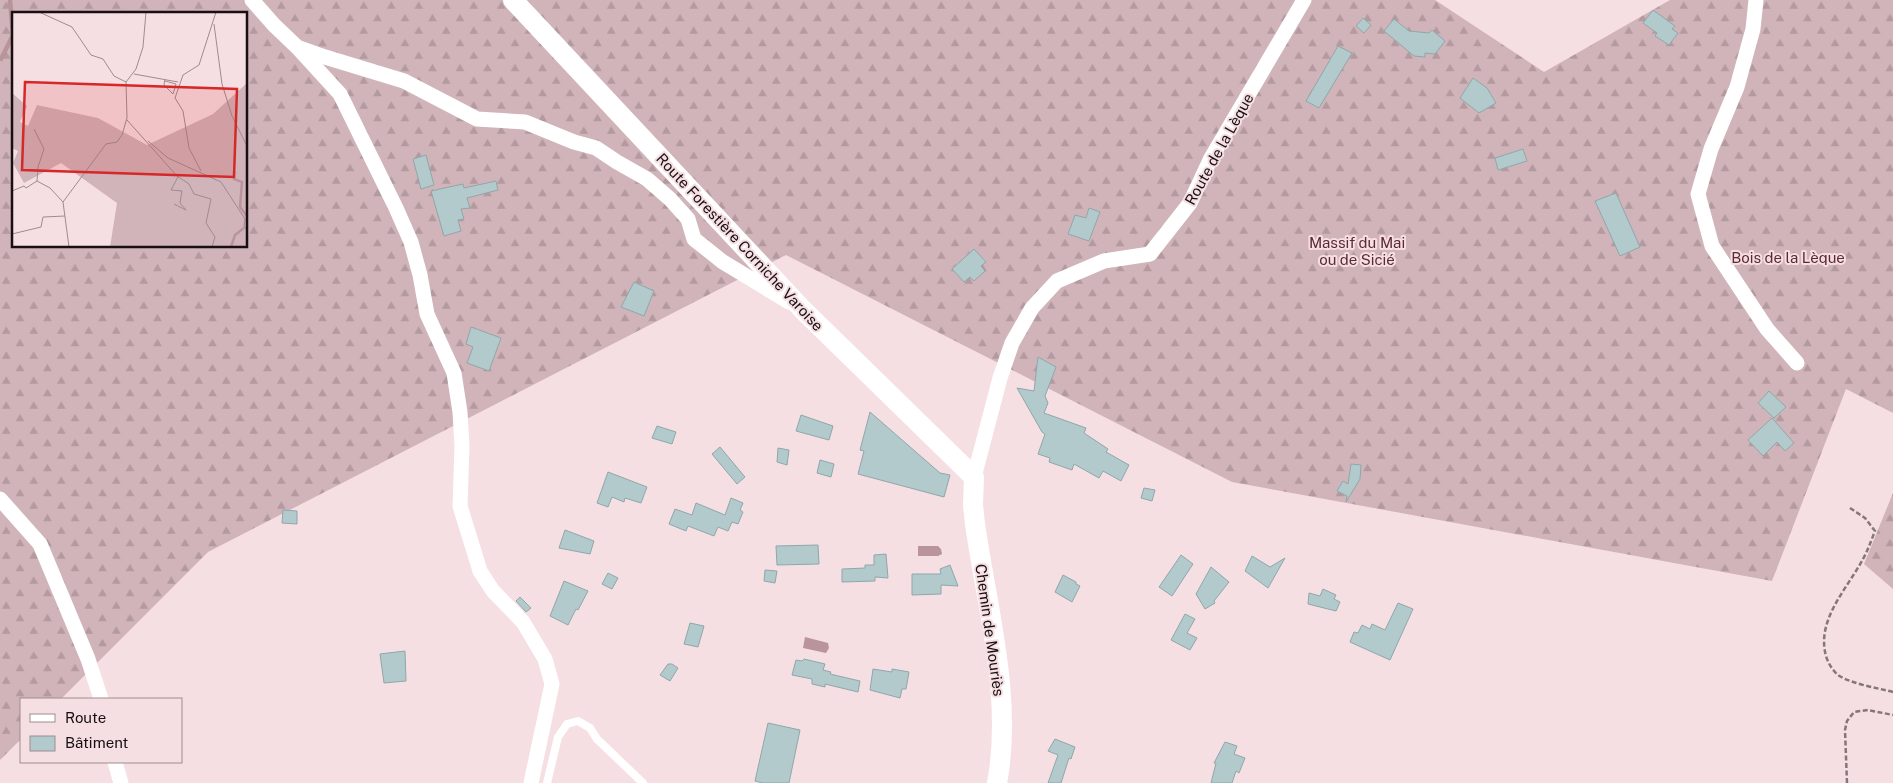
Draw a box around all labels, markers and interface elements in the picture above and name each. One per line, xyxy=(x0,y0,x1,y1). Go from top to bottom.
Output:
inset map xyxy=(12,12,248,248)
street label: Route de la Lèque xyxy=(1181,90,1257,208)
street label: Route Forestière Corniche Varoise xyxy=(653,150,827,334)
park label: Massif du Mai ou de Sicié xyxy=(1309,234,1405,268)
park label: Bois de la Lèque xyxy=(1731,249,1845,266)
street label: Chemin de Mouriès xyxy=(972,563,1008,697)
legend xyxy=(20,698,182,763)
text: Route xyxy=(65,709,106,726)
text: Bâtiment xyxy=(65,734,128,751)

